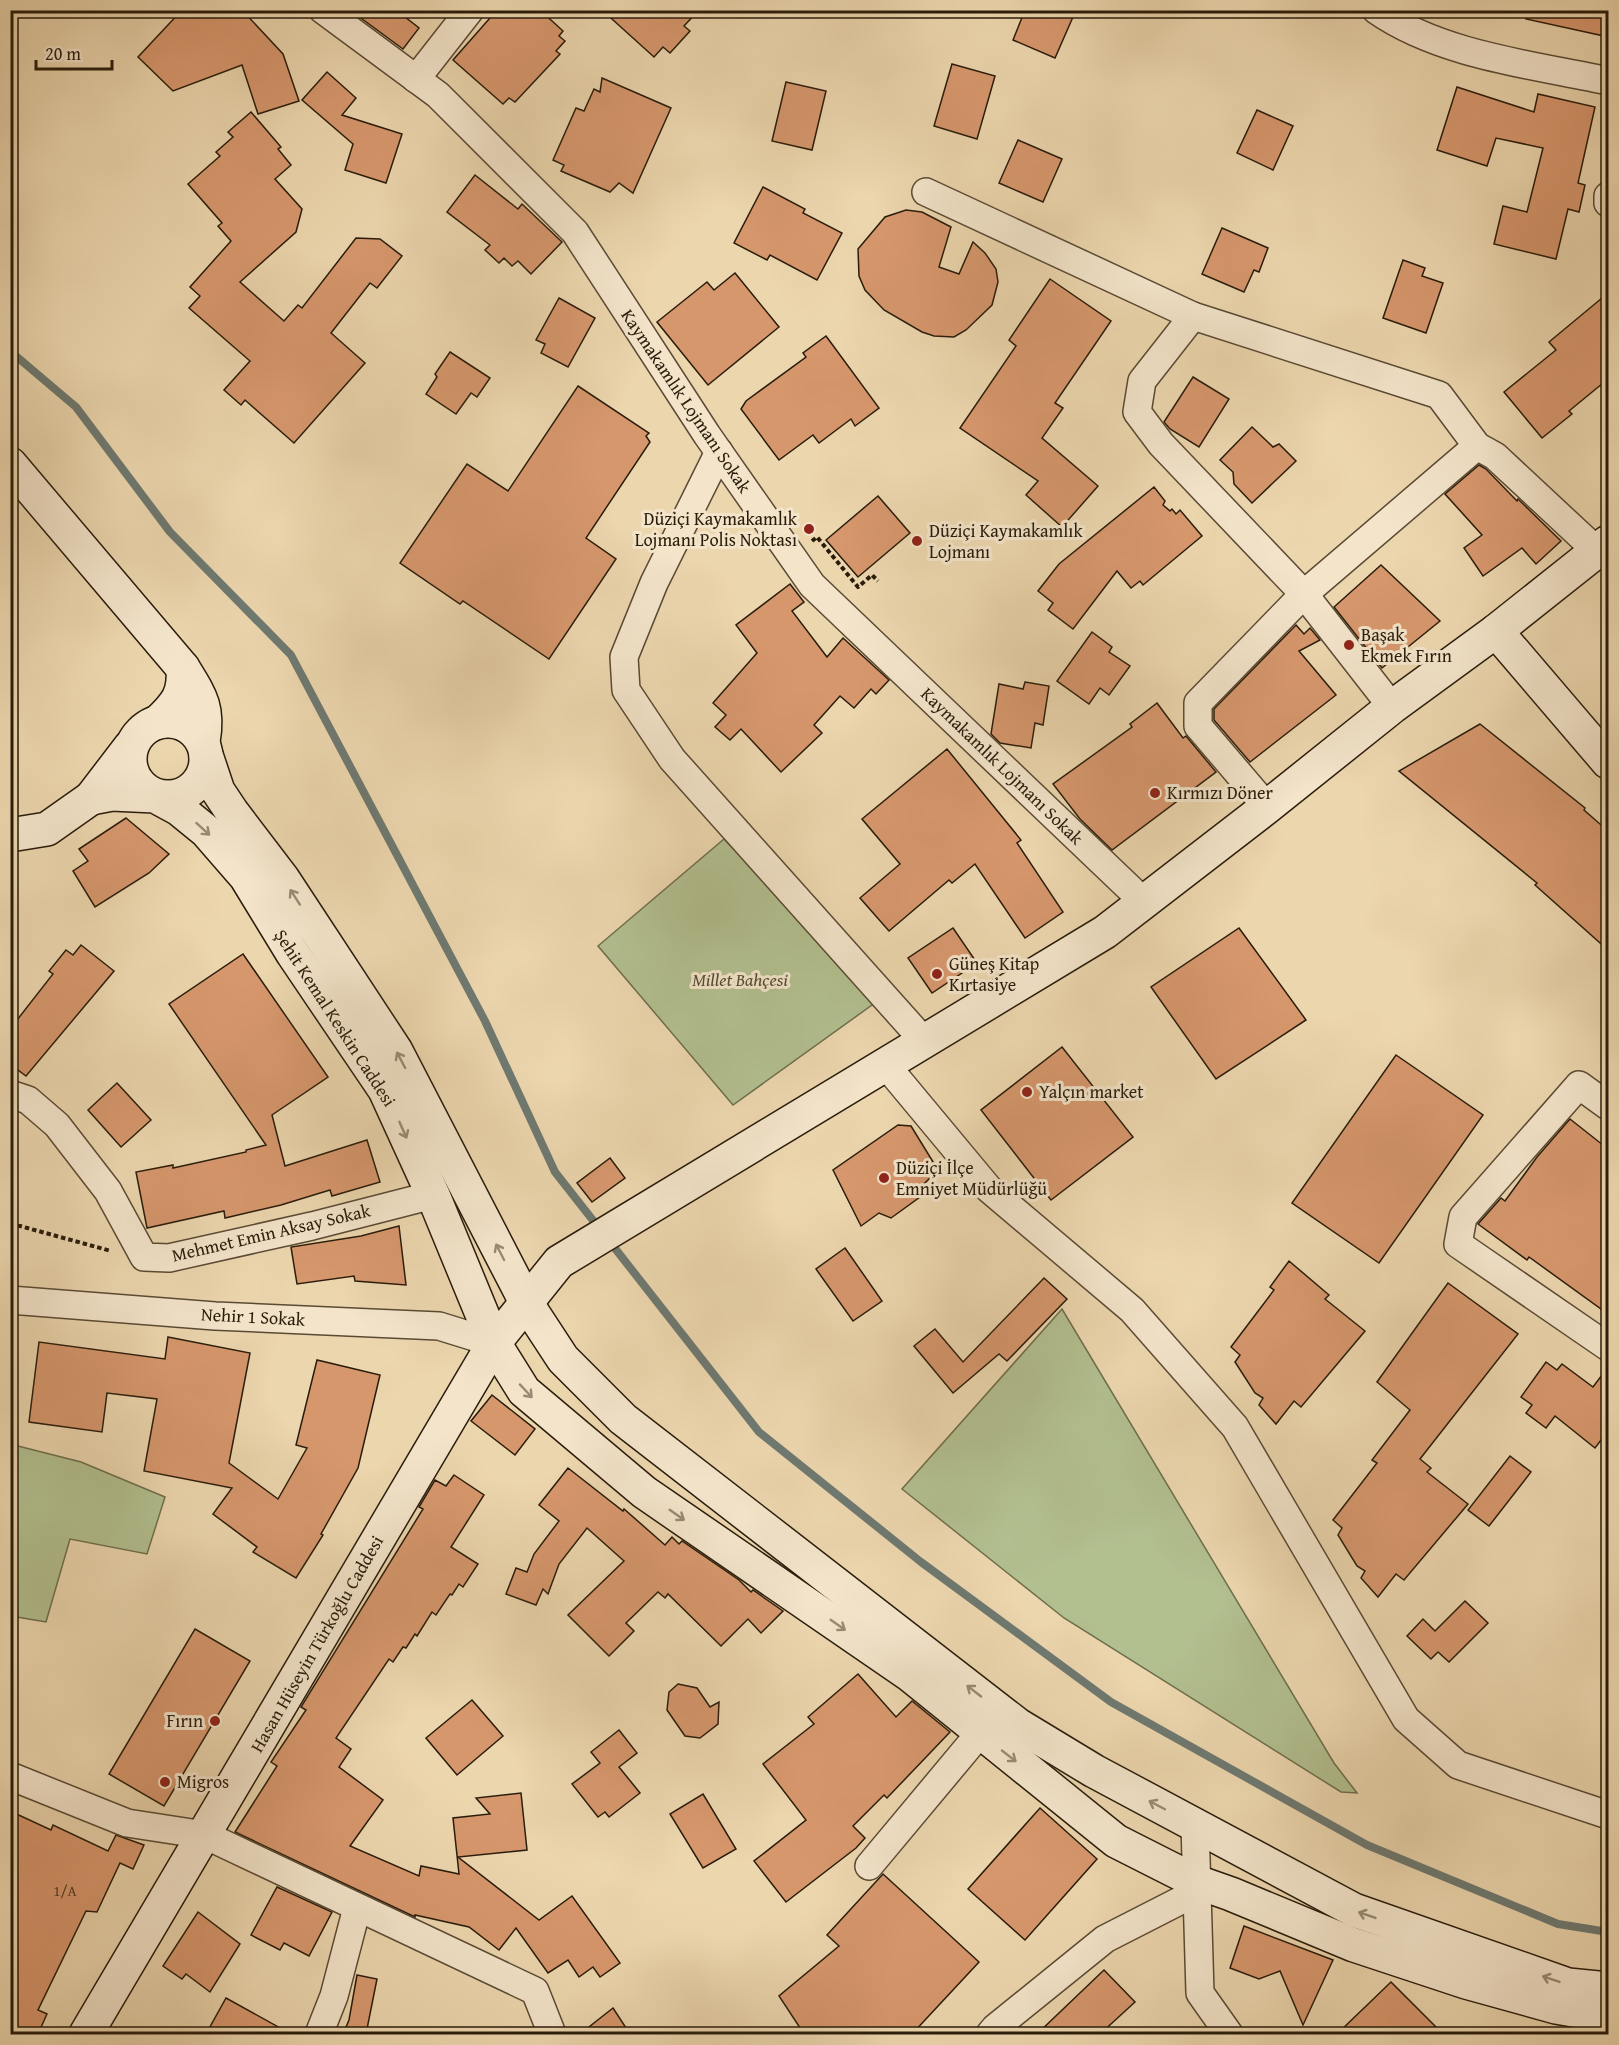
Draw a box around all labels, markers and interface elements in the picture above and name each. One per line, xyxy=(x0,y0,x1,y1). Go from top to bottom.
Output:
scale bar xyxy=(36,33,112,71)
text: 20 m xyxy=(45,40,81,67)
street label: Kaymakamlık Lojmanı Sokak xyxy=(615,303,759,499)
place label: Düziçi Kaymakamlık Lojmanı Polis Noktası xyxy=(635,505,798,553)
place label: Düziçi Kaymakamlık Lojmanı xyxy=(929,517,1083,565)
marker: Düziçi Kaymakamlık Lojmanı Polis Noktası xyxy=(802,522,816,536)
marker: Düziçi Kaymakamlık Lojmanı xyxy=(910,534,924,548)
place label: Başak Ekmek Fırın xyxy=(1361,621,1452,669)
marker: Başak Ekmek Fırın xyxy=(1342,638,1356,652)
street label: Kaymakamlık Lojmanı Sokak xyxy=(915,681,1090,851)
place label: Kırmızı Döner xyxy=(1167,779,1273,806)
marker: Kırmızı Döner xyxy=(1148,786,1162,800)
one-way arrow xyxy=(195,822,210,836)
one-way arrow xyxy=(289,889,301,905)
street label: Şehit Kemal Keskin Caddesi xyxy=(268,924,403,1112)
place label: Güneş Kitap Kırtasiye xyxy=(949,950,1040,998)
park label: Millet Bahçesi xyxy=(692,966,788,993)
marker: Güneş Kitap Kırtasiye xyxy=(930,967,944,981)
one-way arrow xyxy=(395,1052,406,1070)
place label: Yalçın market xyxy=(1039,1078,1144,1105)
marker: Yalçın market xyxy=(1020,1085,1034,1099)
one-way arrow xyxy=(398,1120,410,1138)
place label: Düziçi İlçe Emniyet Müdürlüğü xyxy=(896,1154,1047,1202)
marker: Düziçi İlçe Emniyet Müdürlüğü xyxy=(877,1171,891,1185)
street label: Mehmet Emin Aksay Sokak xyxy=(169,1196,374,1269)
one-way arrow xyxy=(494,1244,506,1261)
street label: Nehir 1 Sokak xyxy=(200,1300,307,1333)
one-way arrow xyxy=(519,1384,534,1399)
one-way arrow xyxy=(668,1509,685,1521)
street label: Hasan Hüseyin Türkoğlu Caddesi xyxy=(243,1530,390,1757)
one-way arrow xyxy=(829,1619,846,1632)
one-way arrow xyxy=(967,1684,983,1697)
place label: Fırın xyxy=(167,1707,203,1734)
marker: Fırın xyxy=(208,1714,222,1728)
one-way arrow xyxy=(1001,1750,1017,1763)
place label: Migros xyxy=(177,1768,229,1795)
marker: Migros xyxy=(158,1775,172,1789)
one-way arrow xyxy=(1149,1798,1167,1810)
house number: 1/A xyxy=(53,1880,77,1901)
one-way arrow xyxy=(1358,1908,1377,1919)
one-way arrow xyxy=(1542,1972,1561,1983)

